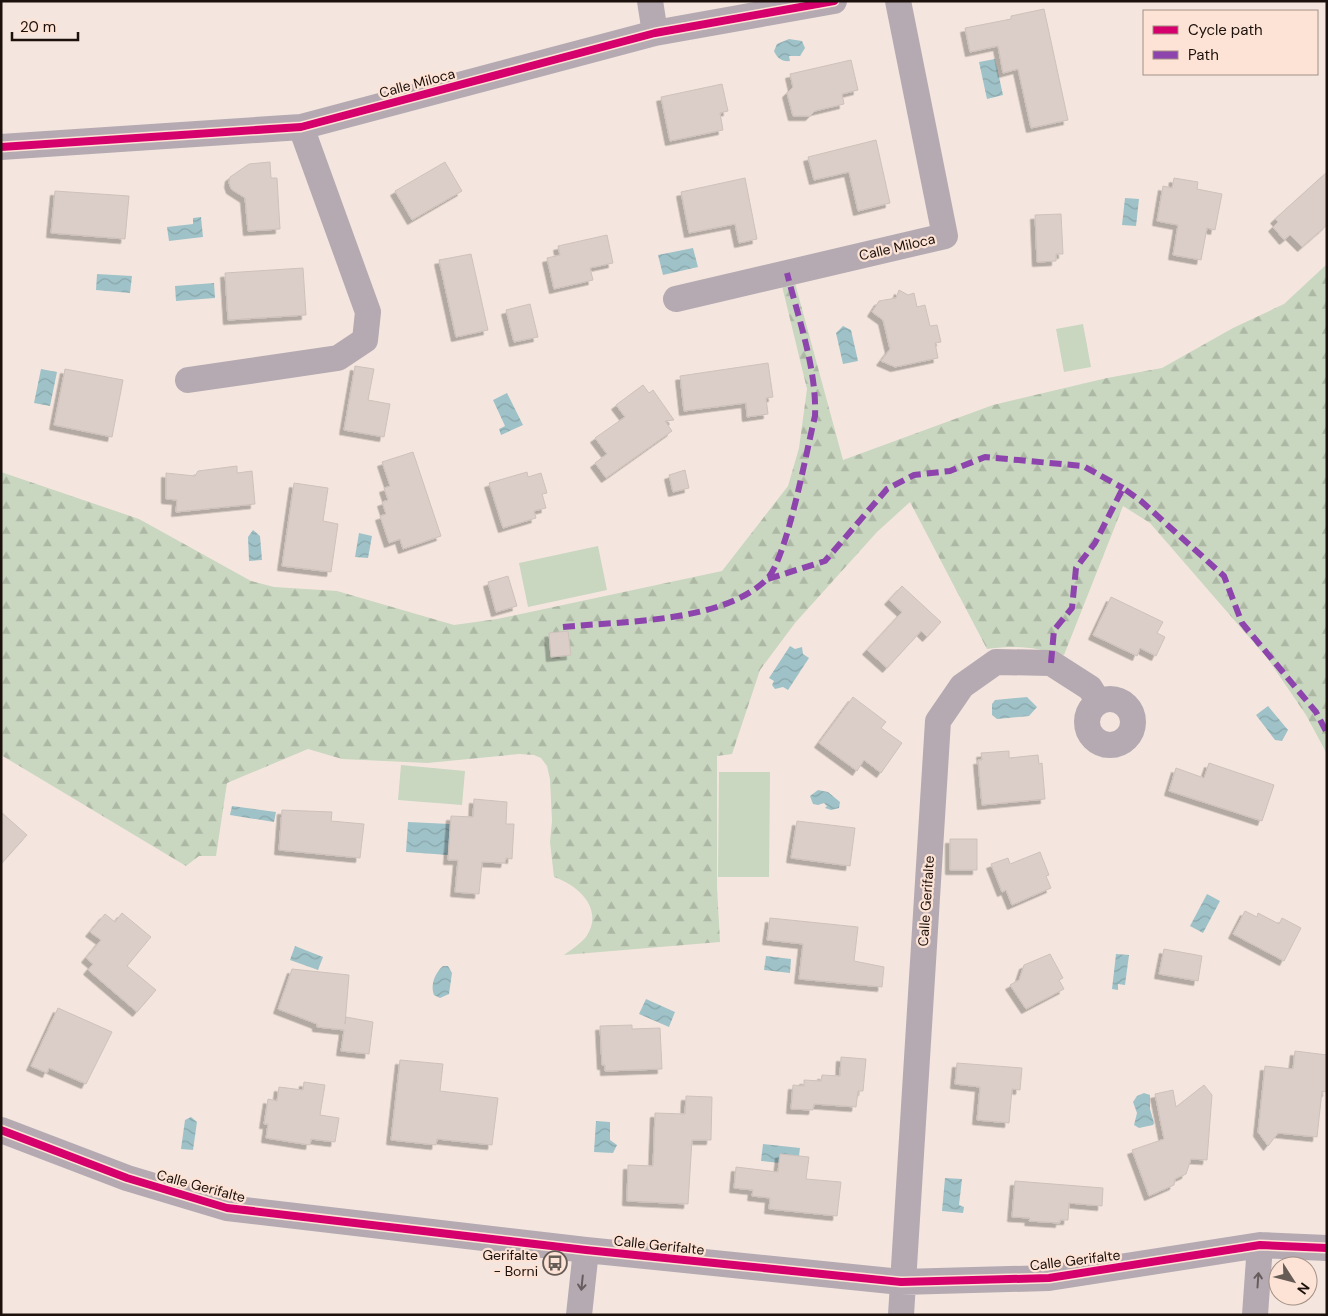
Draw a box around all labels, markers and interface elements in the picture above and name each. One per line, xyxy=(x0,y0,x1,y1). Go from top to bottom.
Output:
scale bar xyxy=(12,10,79,42)
legend xyxy=(1143,10,1318,75)
text: 20 m xyxy=(20,17,56,37)
text: Cycle path xyxy=(1188,20,1263,40)
text: Path xyxy=(1188,45,1219,65)
street label: Calle Miloca xyxy=(377,64,457,102)
street label: Calle Miloca xyxy=(857,229,937,265)
street label: Calle Gerifalte xyxy=(914,855,938,947)
street label: Calle Gerifalte xyxy=(155,1166,247,1206)
street label: Calle Gerifalte xyxy=(613,1231,705,1259)
place label: Gerifalte - Borni xyxy=(482,1246,538,1280)
street label: Calle Gerifalte xyxy=(1029,1246,1121,1274)
bus stop icon: Gerifalte - Borni xyxy=(542,1250,568,1276)
north arrow xyxy=(1268,1256,1318,1306)
one-way arrow xyxy=(1253,1272,1262,1288)
one-way arrow xyxy=(577,1274,587,1290)
text: N xyxy=(1293,1279,1314,1298)

